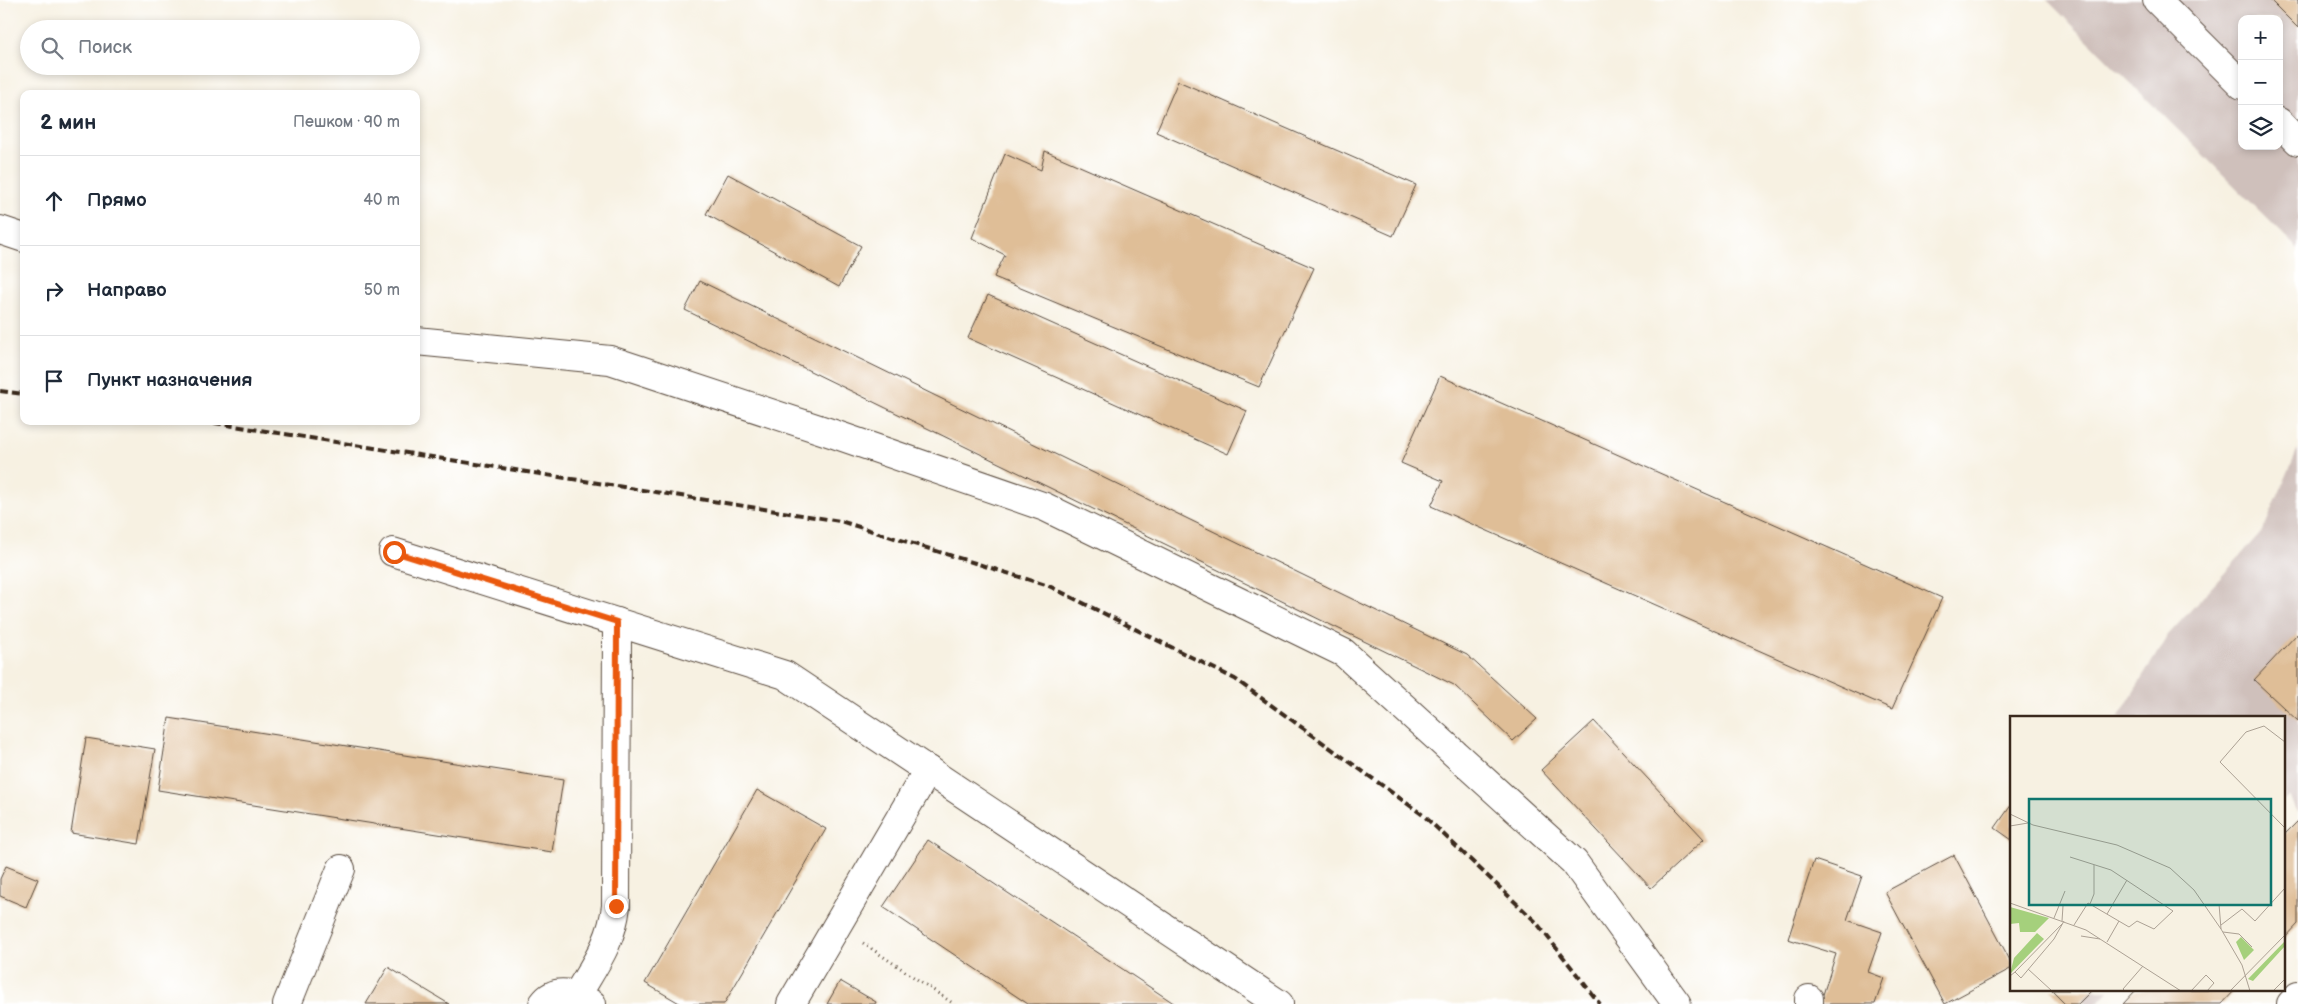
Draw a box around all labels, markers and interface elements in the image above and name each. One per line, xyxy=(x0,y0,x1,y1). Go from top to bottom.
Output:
map controls xyxy=(2238,15,2283,150)
button: + xyxy=(2238,15,2283,60)
search box xyxy=(20,20,420,75)
icon: search xyxy=(38,34,66,62)
text: Поиск xyxy=(78,36,132,59)
button: − xyxy=(2238,60,2283,105)
button: layers xyxy=(2238,105,2283,150)
text: 2 мин xyxy=(40,110,96,135)
text: Пешком · 90 m xyxy=(293,113,400,132)
icon: ahead xyxy=(40,187,68,215)
text: Прямо xyxy=(87,189,147,212)
text: 40 m xyxy=(363,191,400,210)
icon: right xyxy=(40,277,68,305)
text: Направо xyxy=(87,279,167,302)
text: 50 m xyxy=(364,281,400,300)
icon: arrive xyxy=(40,367,68,395)
text: Пункт назначения xyxy=(87,369,252,392)
route start xyxy=(383,541,406,564)
inset map xyxy=(2010,716,2286,992)
route end xyxy=(605,895,628,918)

